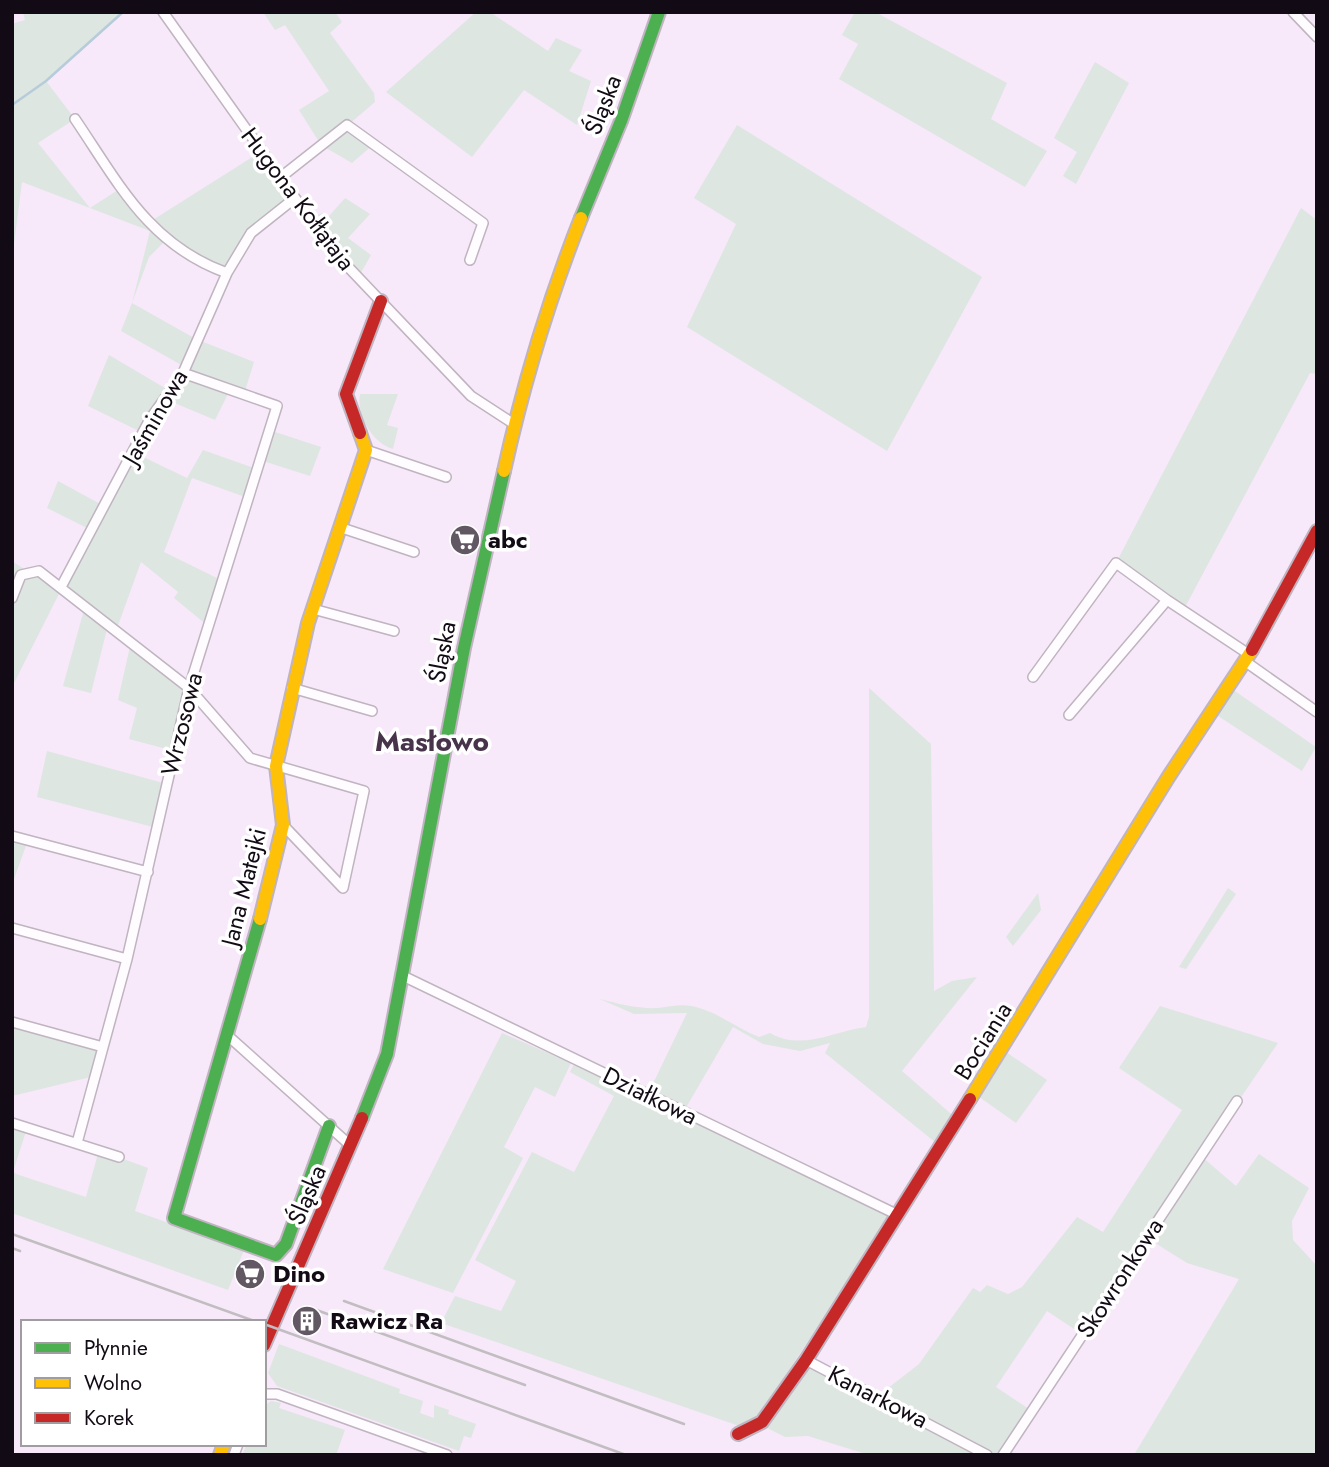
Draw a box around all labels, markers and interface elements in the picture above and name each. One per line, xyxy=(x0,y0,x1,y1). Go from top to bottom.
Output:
street label: Śląska xyxy=(575,70,630,140)
street label: Hugona Kołłątaja xyxy=(233,120,364,278)
street label: Jaśminowa xyxy=(112,362,196,474)
place label: abc xyxy=(488,522,528,557)
supermarket icon: abc xyxy=(448,523,482,557)
street label: Śląska xyxy=(418,618,465,686)
street label: Wrzosowa xyxy=(152,669,211,779)
district label: Masłowo xyxy=(375,721,489,762)
street label: Jana Matejki xyxy=(211,824,275,953)
street label: Bociania xyxy=(945,995,1020,1087)
street label: Działkowa xyxy=(597,1058,703,1134)
street label: Śląska xyxy=(278,1159,335,1230)
street label: Skowronkowa xyxy=(1068,1211,1172,1345)
place label: Dino xyxy=(273,1256,325,1291)
supermarket icon: Dino xyxy=(233,1257,267,1291)
place label: Rawicz Ra xyxy=(330,1303,443,1338)
building icon: Rawicz Ra xyxy=(290,1304,324,1338)
legend xyxy=(21,1320,266,1446)
text: Płynnie xyxy=(84,1333,148,1363)
street label: Kanarkowa xyxy=(822,1356,934,1437)
text: Wolno xyxy=(84,1368,142,1398)
text: Korek xyxy=(84,1403,134,1433)

